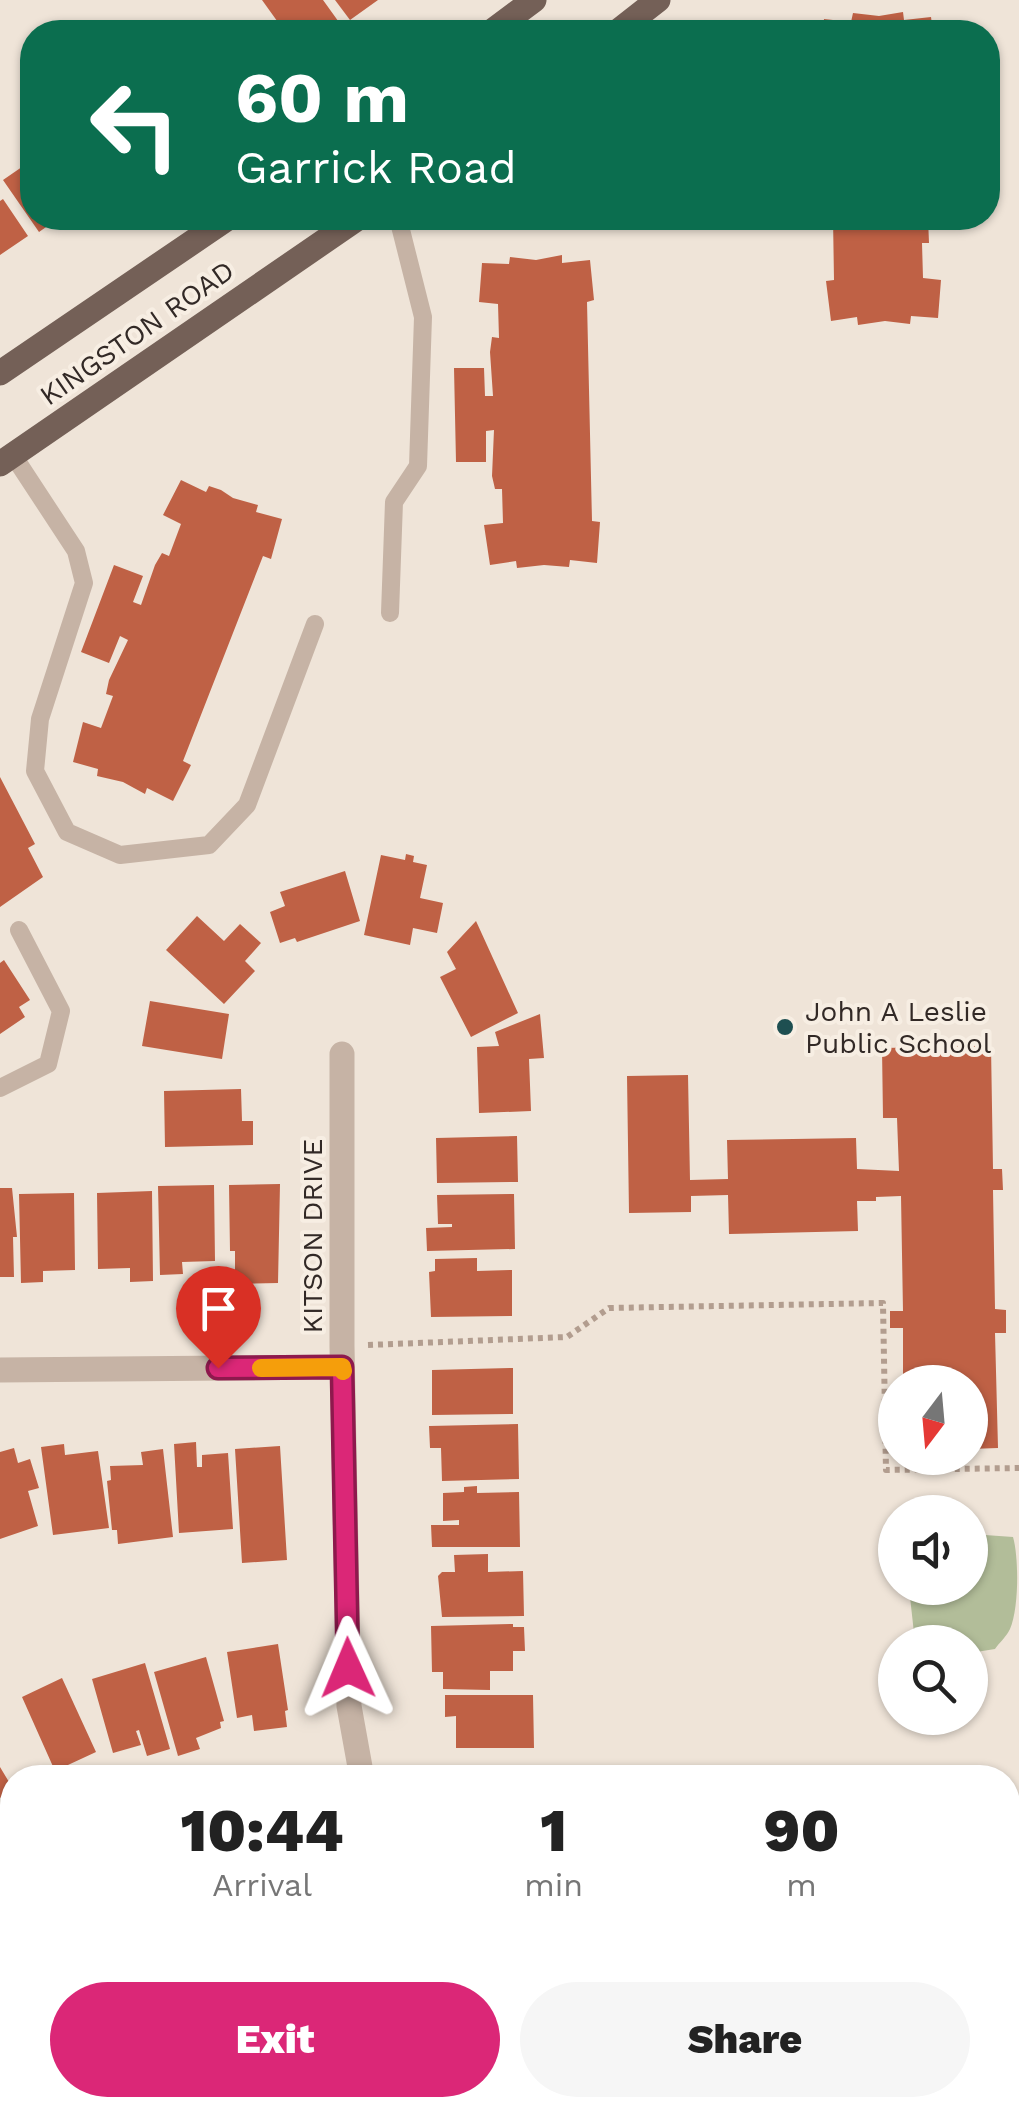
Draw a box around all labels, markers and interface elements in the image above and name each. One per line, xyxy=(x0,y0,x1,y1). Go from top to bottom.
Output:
text: 60 m xyxy=(235,57,409,139)
icon: left xyxy=(70,60,200,190)
text: Garrick Road xyxy=(235,141,517,194)
street label: KINGSTON ROAD xyxy=(34,254,240,412)
place label: John A Leslie Public School xyxy=(805,995,992,1060)
marker: John A Leslie Public School xyxy=(774,1016,796,1038)
street label: KITSON DRIVE xyxy=(296,1139,329,1333)
pin xyxy=(176,1266,261,1369)
icon: arrive xyxy=(191,1281,246,1336)
north arrow xyxy=(878,1365,988,1475)
map controls xyxy=(878,1365,988,1735)
button: sound xyxy=(878,1495,988,1605)
position arrow xyxy=(296,1616,400,1720)
button: search xyxy=(878,1625,988,1735)
text: 10:44 xyxy=(181,1795,344,1866)
text: 1 xyxy=(540,1795,567,1866)
text: 90 xyxy=(763,1795,840,1866)
text: Arrival xyxy=(212,1866,312,1904)
text: min xyxy=(524,1866,583,1904)
text: m xyxy=(786,1866,817,1904)
button: Exit xyxy=(50,1982,500,2097)
button: Share xyxy=(520,1982,970,2097)

